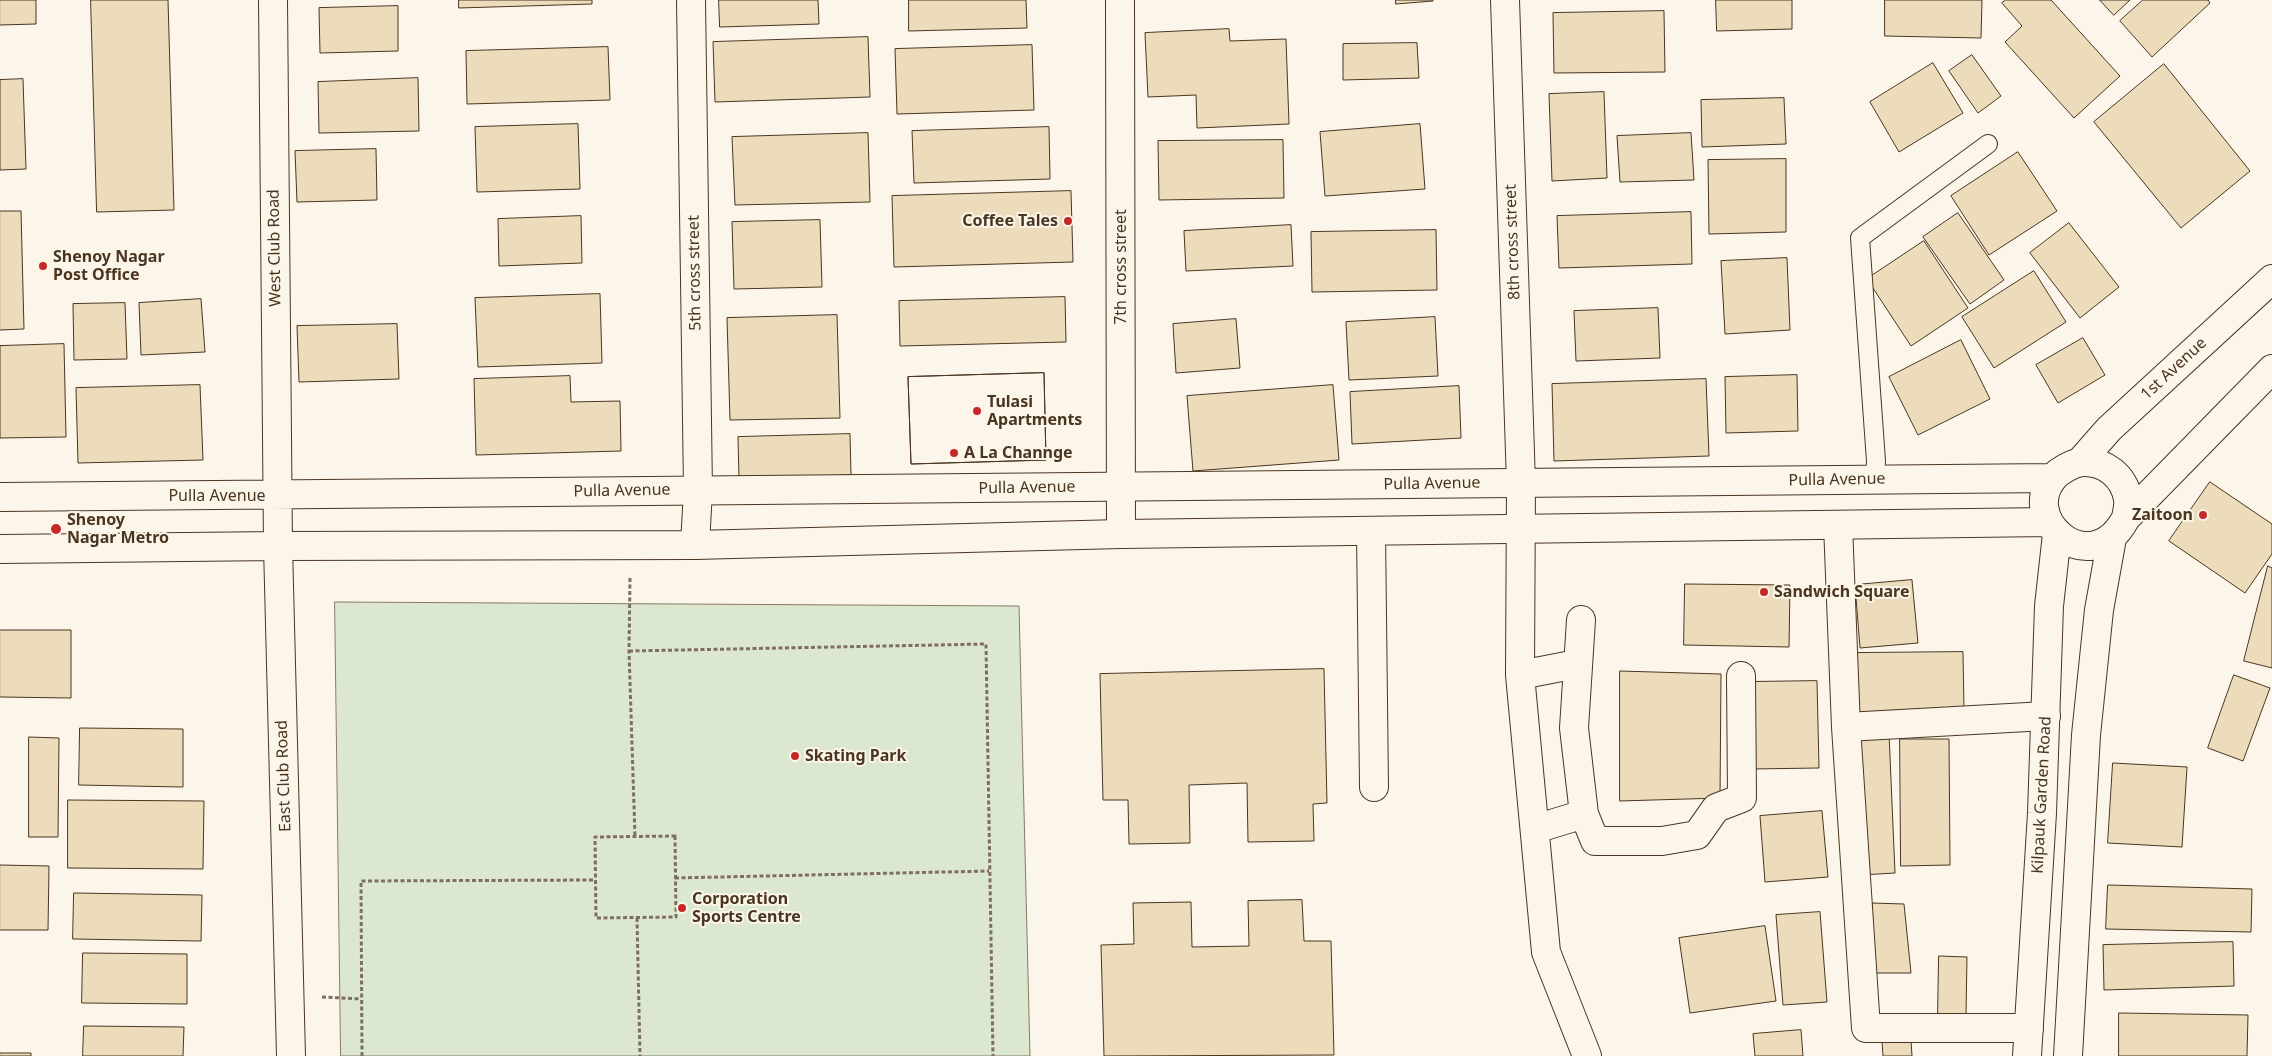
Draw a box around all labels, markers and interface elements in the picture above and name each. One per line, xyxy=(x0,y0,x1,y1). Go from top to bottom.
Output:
street label: 8th cross street xyxy=(1501,184,1525,300)
street label: West Club Road xyxy=(264,189,286,307)
street label: 7th cross street xyxy=(1111,209,1131,325)
place label: Coffee Tales xyxy=(962,211,1058,231)
street label: 5th cross street xyxy=(684,215,706,331)
marker: Coffee Tales xyxy=(1062,215,1074,227)
place label: Shenoy Nagar Post Office xyxy=(53,247,165,285)
marker: Shenoy Nagar Post Office xyxy=(37,260,49,272)
street label: 1st Avenue xyxy=(2137,334,2211,404)
place label: Tulasi Apartments xyxy=(987,392,1082,430)
marker: Tulasi Apartments xyxy=(971,405,983,417)
place label: A La Channge xyxy=(964,443,1073,463)
marker: A La Channge xyxy=(948,447,960,459)
street label: Pulla Avenue xyxy=(1788,470,1886,490)
street label: Pulla Avenue xyxy=(1383,474,1481,494)
street label: Pulla Avenue xyxy=(978,478,1076,498)
street label: Pulla Avenue xyxy=(573,481,671,501)
street label: Pulla Avenue xyxy=(168,486,266,506)
place label: Zaitoon xyxy=(2132,505,2193,525)
marker: Zaitoon xyxy=(2197,509,2209,521)
place label: Shenoy Nagar Metro xyxy=(67,510,169,548)
marker: Shenoy Nagar Metro xyxy=(49,522,63,536)
place label: Sandwich Square xyxy=(1774,582,1910,602)
marker: Sandwich Square xyxy=(1758,586,1770,598)
street label: Kilpauk Garden Road xyxy=(2028,716,2056,874)
street label: East Club Road xyxy=(272,720,296,832)
place label: Skating Park xyxy=(805,746,906,766)
marker: Skating Park xyxy=(789,750,801,762)
place label: Corporation Sports Centre xyxy=(692,889,801,927)
marker: Corporation Sports Centre xyxy=(676,902,688,914)

